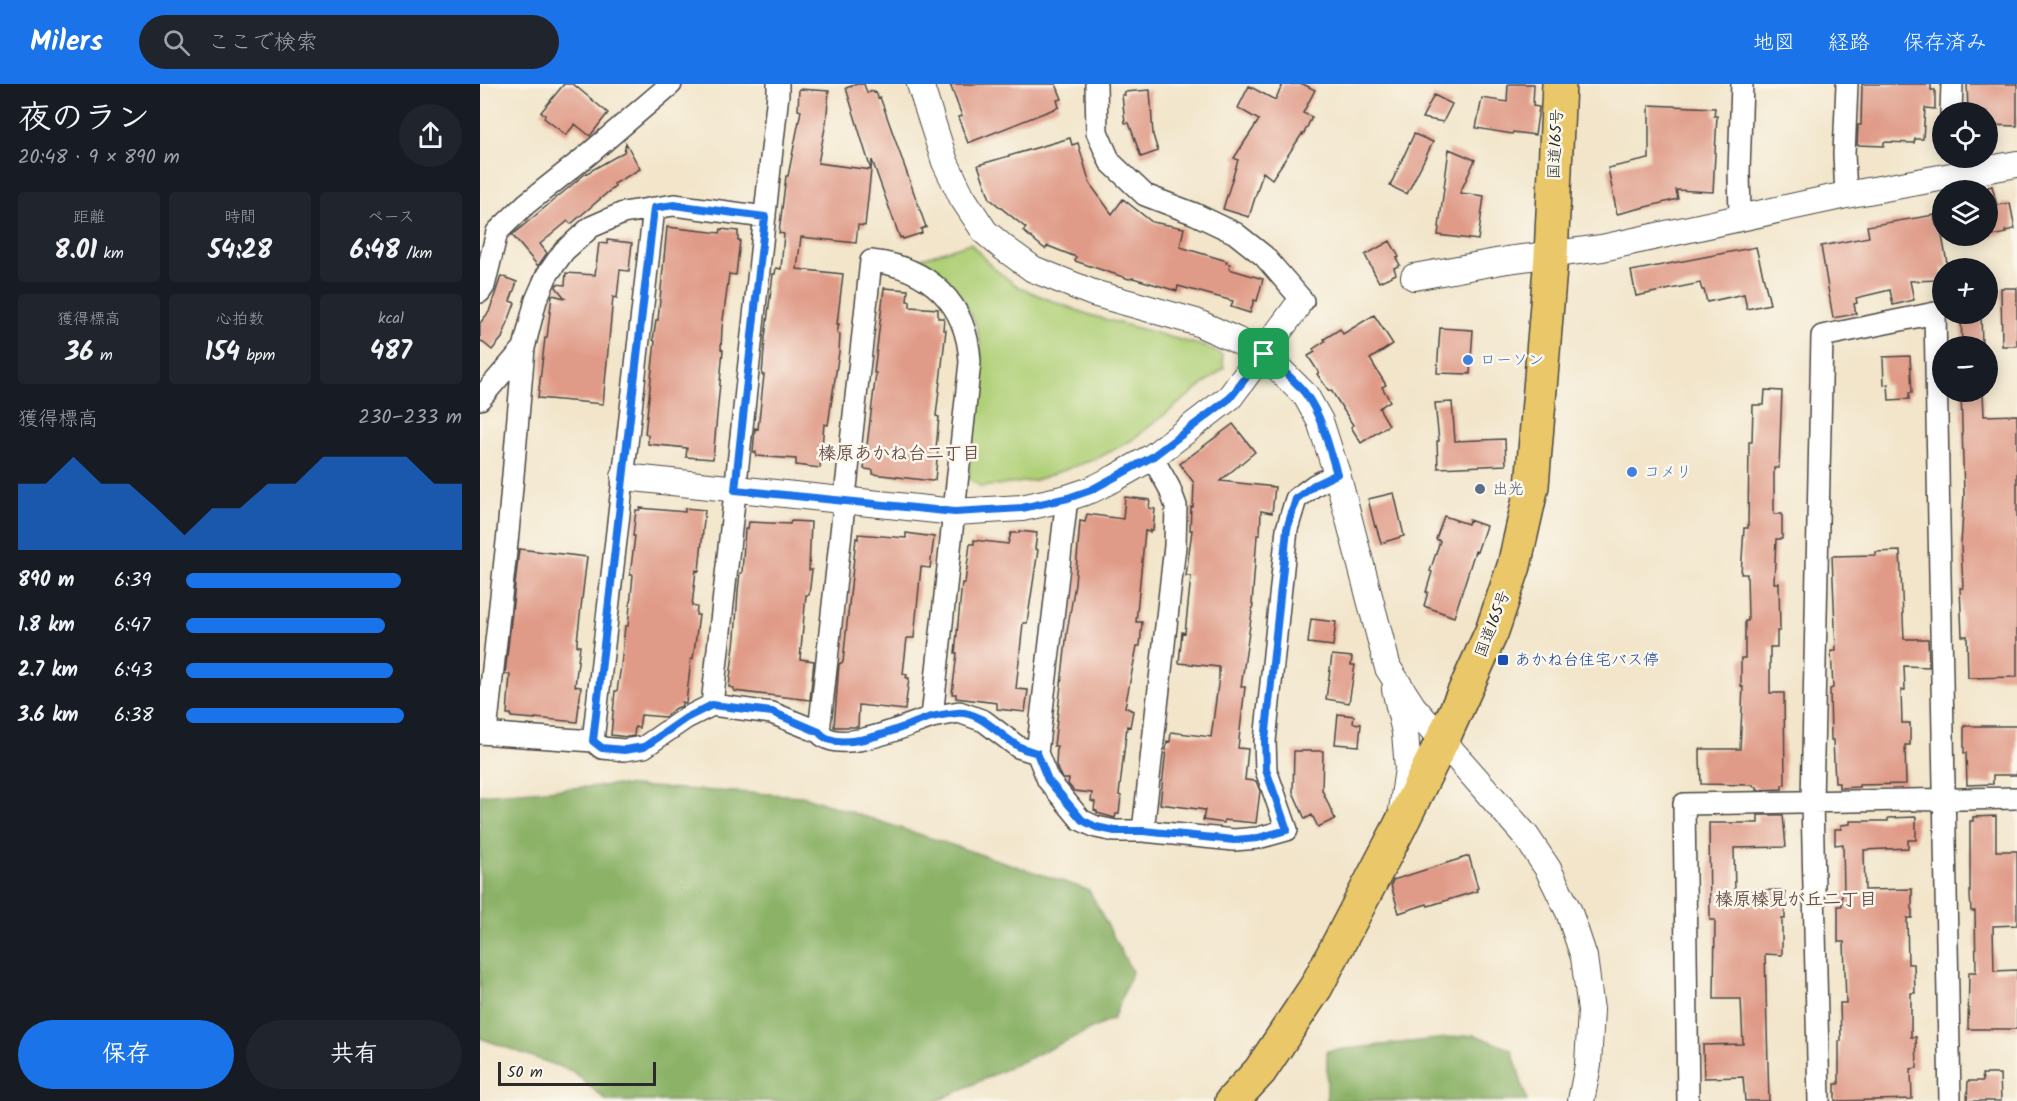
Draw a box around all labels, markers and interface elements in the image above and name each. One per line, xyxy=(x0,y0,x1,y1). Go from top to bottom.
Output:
search box xyxy=(139,15,559,69)
text: Milers xyxy=(30,20,103,65)
icon: search xyxy=(160,26,193,59)
text: ここで検索 xyxy=(208,26,318,61)
text: 地図 xyxy=(1753,27,1795,60)
text: 経路 xyxy=(1828,27,1870,60)
text: 保存済み xyxy=(1903,27,1987,60)
text: 夜のラン xyxy=(18,93,150,146)
map controls xyxy=(1932,102,1998,402)
button: locate xyxy=(1932,102,1998,168)
button: share xyxy=(399,104,462,167)
street label: 国道165号 xyxy=(1542,108,1570,180)
text: 20:48 · 9 × 890 m xyxy=(18,142,180,174)
button: layers xyxy=(1932,180,1998,246)
text: 距離 xyxy=(73,205,105,230)
text: 時間 xyxy=(224,205,256,230)
text: ペース xyxy=(367,205,415,230)
text: 8.01 xyxy=(54,230,97,272)
text: 54:28 xyxy=(208,230,272,272)
text: 6:48 xyxy=(350,230,400,272)
text: km xyxy=(97,241,124,266)
text: /km xyxy=(400,241,432,266)
button: + xyxy=(1932,258,1998,324)
text: kcal xyxy=(378,306,404,331)
text: 獲得標高 xyxy=(57,307,121,332)
text: 心拍数 xyxy=(216,307,264,332)
pin xyxy=(1238,328,1289,379)
text: 487 xyxy=(370,331,412,373)
text: 36 xyxy=(65,332,94,374)
text: 154 xyxy=(205,332,240,374)
button: − xyxy=(1932,336,1998,402)
icon: arrive xyxy=(1247,337,1280,370)
text: m xyxy=(94,343,113,368)
text: bpm xyxy=(240,343,275,368)
place label: ローソン xyxy=(1480,348,1544,373)
marker: ローソン xyxy=(1461,353,1475,367)
text: 230–233 m xyxy=(358,402,462,434)
text: 獲得標高 xyxy=(18,404,98,436)
district label: 榛原あかね台二丁目 xyxy=(818,440,980,469)
place label: コメリ xyxy=(1644,460,1692,485)
marker: コメリ xyxy=(1625,465,1639,479)
place label: 出光 xyxy=(1492,477,1524,502)
marker: 出光 xyxy=(1473,482,1487,496)
text: 890 m xyxy=(18,565,74,597)
text: 6:39 xyxy=(114,565,151,597)
street label: 国道165号 xyxy=(1469,587,1517,661)
text: 1.8 km xyxy=(18,610,75,642)
text: 6:47 xyxy=(114,610,150,642)
place label: あかね台住宅バス停 xyxy=(1515,648,1659,673)
marker: あかね台住宅バス停 xyxy=(1496,653,1510,667)
text: 2.7 km xyxy=(18,655,78,687)
text: 6:43 xyxy=(114,655,152,687)
text: 3.6 km xyxy=(18,700,78,732)
text: 6:38 xyxy=(114,700,154,732)
district label: 榛原榛見が丘二丁目 xyxy=(1715,886,1877,915)
button: 保存 xyxy=(18,1020,234,1089)
button: 共有 xyxy=(246,1020,462,1089)
scale bar xyxy=(498,1059,656,1086)
text: 50 m xyxy=(507,1060,543,1085)

